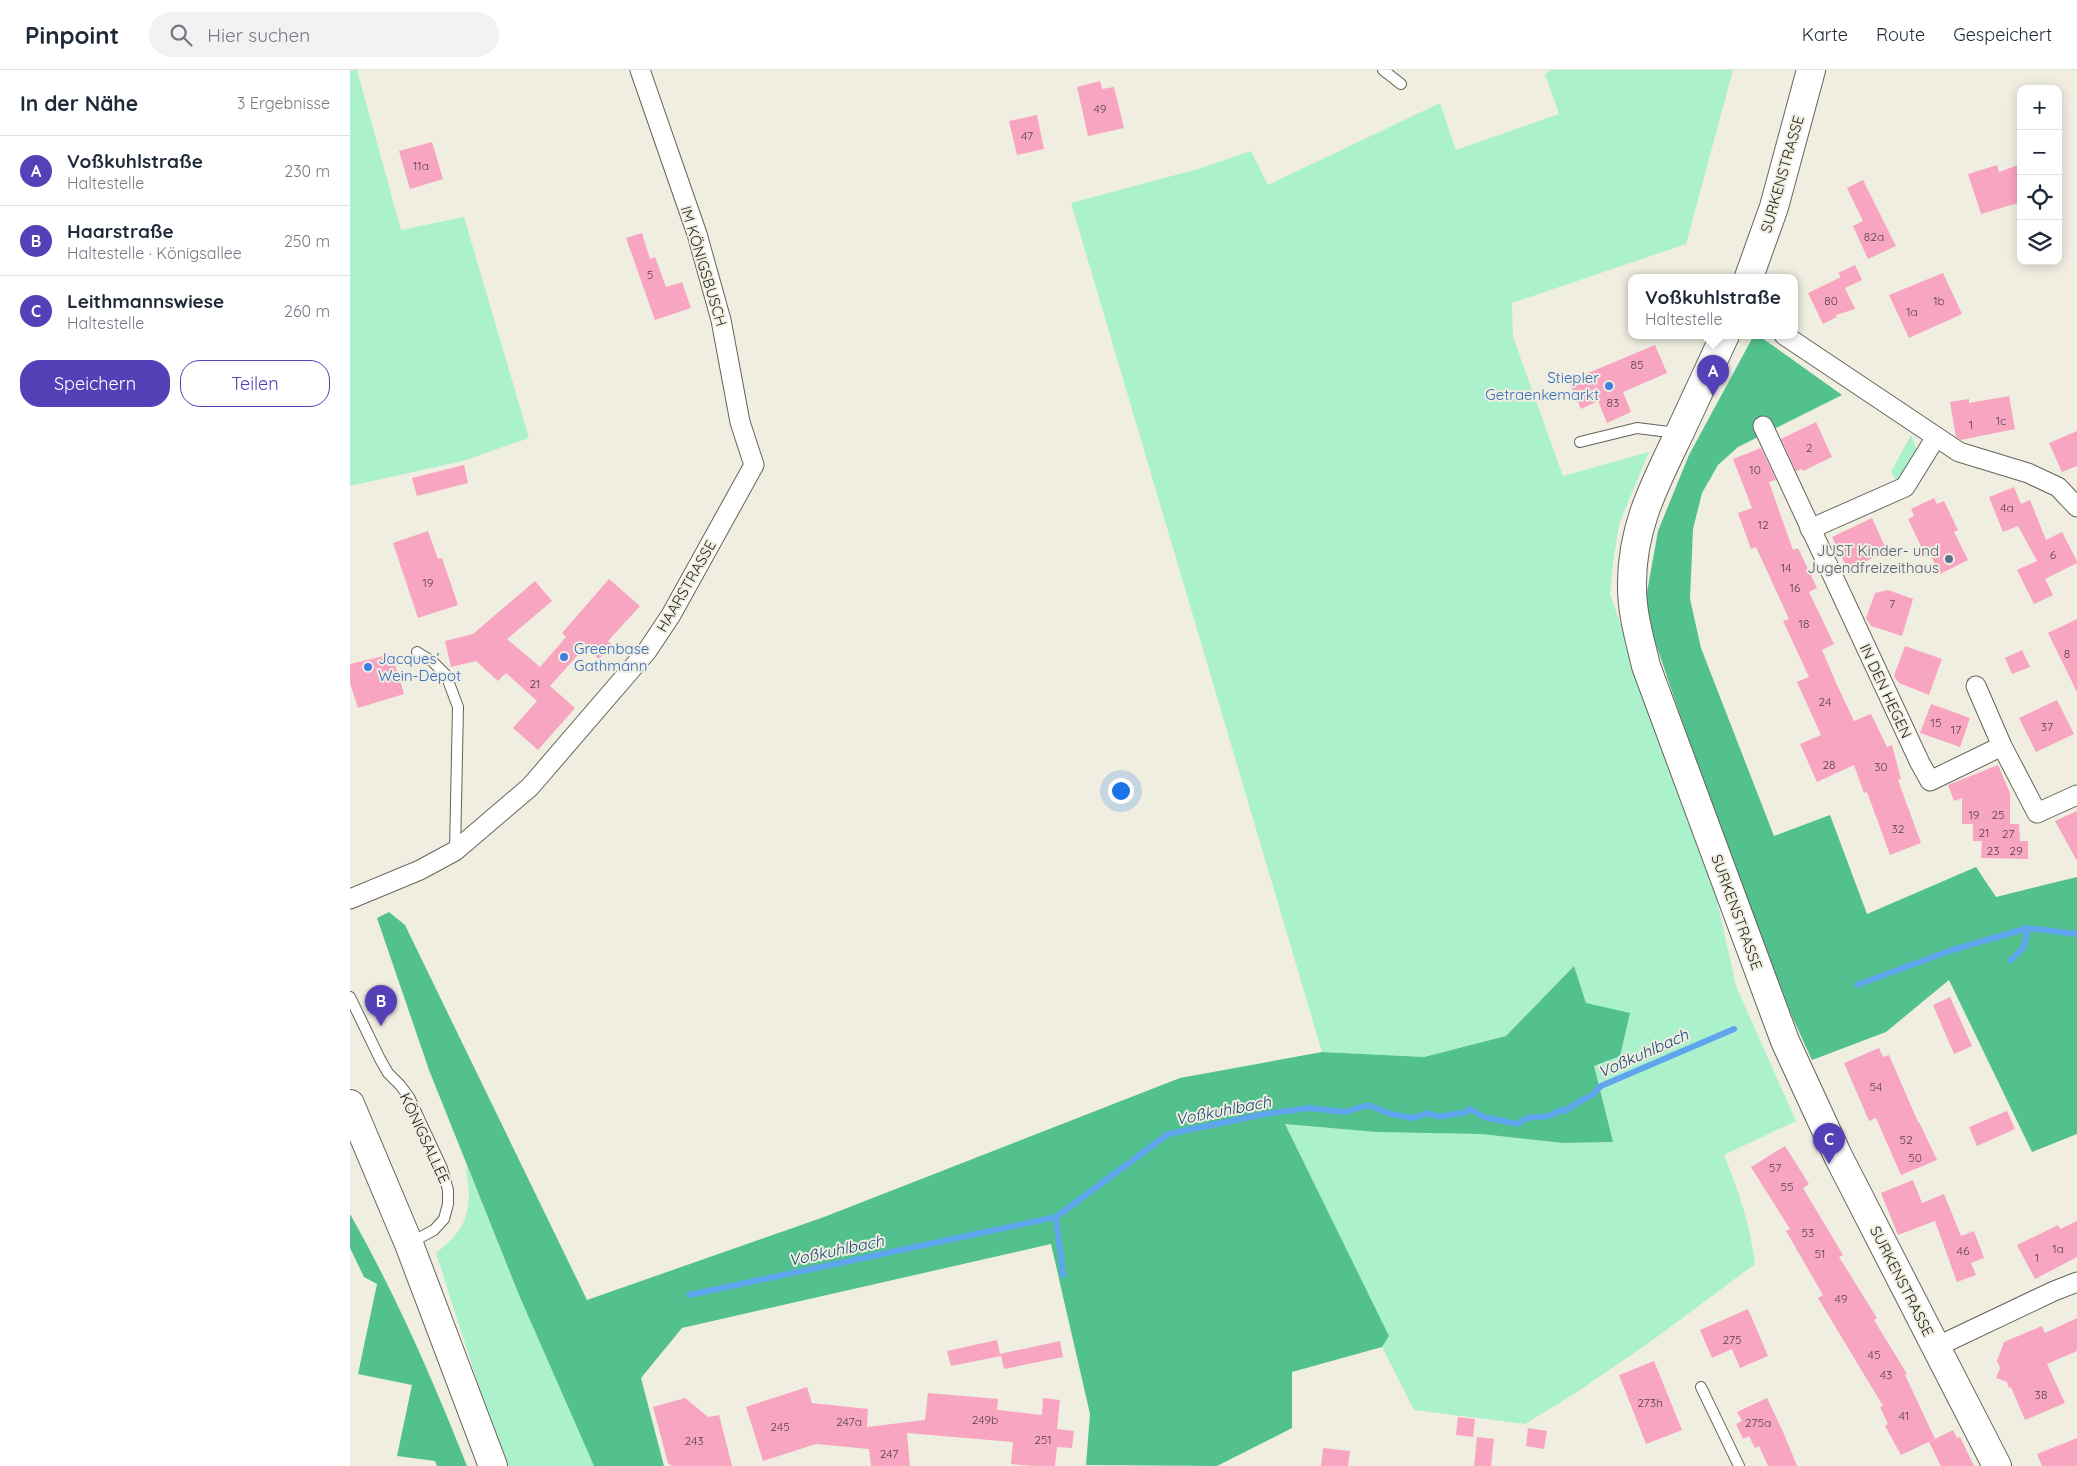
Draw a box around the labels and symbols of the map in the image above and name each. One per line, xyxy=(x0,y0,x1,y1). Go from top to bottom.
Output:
house number: 49 xyxy=(1094,101,1107,116)
street label: SURKENSTRASSE xyxy=(1756,113,1808,235)
house number: 47 xyxy=(1021,128,1033,143)
house number: 11a xyxy=(413,158,429,173)
street label: IM KÖNIGSBUSCH xyxy=(677,204,731,328)
house number: 82a xyxy=(1864,229,1884,244)
house number: 5 xyxy=(647,267,653,282)
house number: 80 xyxy=(1824,293,1838,308)
house number: 1b xyxy=(1933,293,1945,308)
house number: 1a xyxy=(1906,304,1918,319)
pin: A xyxy=(1697,355,1729,396)
house number: 85 xyxy=(1630,357,1644,372)
place label: Stiepler Getraenkemarkt xyxy=(1485,368,1599,404)
marker: Stiepler Getraenkemarkt xyxy=(1603,380,1615,392)
house number: 83 xyxy=(1607,395,1619,410)
house number: 1c xyxy=(1996,413,2006,428)
house number: 1 xyxy=(1969,417,1973,432)
house number: 2 xyxy=(1806,440,1813,455)
house number: 10 xyxy=(1749,462,1761,477)
house number: 4a xyxy=(2000,500,2014,515)
house number: 12 xyxy=(1757,517,1769,532)
street label: HAARSTRASSE xyxy=(652,537,720,635)
place label: JUST Kinder- und Jugendfreizeithaus xyxy=(1807,541,1939,577)
house number: 6 xyxy=(2050,547,2057,562)
marker: JUST Kinder- und Jugendfreizeithaus xyxy=(1943,553,1955,565)
house number: 14 xyxy=(1781,560,1791,575)
house number: 19 xyxy=(422,575,434,590)
house number: 16 xyxy=(1790,580,1801,595)
house number: 7 xyxy=(1889,596,1895,611)
house number: 18 xyxy=(1799,616,1809,631)
place label: Greenbase Gathmann xyxy=(574,639,649,675)
street label: IN DEN HEGEN xyxy=(1856,641,1916,741)
house number: 8 xyxy=(2064,646,2070,661)
place label: Jacques’ Wein-Depot xyxy=(378,649,461,685)
marker: Greenbase Gathmann xyxy=(558,651,570,663)
marker: Jacques’ Wein-Depot xyxy=(362,661,374,673)
house number: 21 xyxy=(529,676,541,691)
house number: 24 xyxy=(1819,694,1831,709)
house number: 15 xyxy=(1931,715,1941,730)
house number: 37 xyxy=(2041,719,2053,734)
house number: 17 xyxy=(1951,722,1961,737)
house number: 28 xyxy=(1822,757,1836,772)
house number: 30 xyxy=(1874,759,1888,774)
your location xyxy=(1108,778,1134,804)
house number: 19 xyxy=(1968,807,1980,822)
house number: 25 xyxy=(1991,807,2005,822)
house number: 32 xyxy=(1892,821,1905,836)
house number: 21 xyxy=(1978,825,1990,840)
house number: 27 xyxy=(2002,826,2014,841)
house number: 23 xyxy=(1987,843,1999,858)
house number: 29 xyxy=(2009,843,2023,858)
street label: SURKENSTRASSE xyxy=(1707,852,1767,972)
pin: B xyxy=(365,985,397,1026)
water label: Voßkuhlbach xyxy=(1595,1024,1692,1082)
house number: 54 xyxy=(1870,1079,1882,1094)
street label: KÖNIGSALLEE xyxy=(396,1090,454,1186)
water label: Voßkuhlbach xyxy=(1174,1091,1273,1129)
pin: C xyxy=(1813,1123,1845,1164)
house number: 52 xyxy=(1899,1132,1913,1147)
house number: 50 xyxy=(1908,1150,1922,1165)
house number: 57 xyxy=(1769,1160,1781,1175)
house number: 55 xyxy=(1780,1179,1794,1194)
street label: SURKENSTRASSE xyxy=(1866,1223,1938,1339)
house number: 53 xyxy=(1802,1225,1814,1240)
water label: Voßkuhlbach xyxy=(787,1230,886,1270)
house number: 1a xyxy=(2052,1241,2064,1256)
house number: 46 xyxy=(1957,1243,1970,1258)
house number: 51 xyxy=(1815,1246,1825,1261)
house number: 1 xyxy=(2035,1250,2039,1265)
house number: 49 xyxy=(1835,1291,1848,1306)
house number: 275 xyxy=(1722,1332,1742,1347)
house number: 45 xyxy=(1868,1347,1880,1362)
house number: 43 xyxy=(1880,1367,1892,1382)
house number: 38 xyxy=(2035,1387,2047,1402)
house number: 273h xyxy=(1637,1395,1663,1410)
house number: 41 xyxy=(1899,1408,1909,1423)
house number: 249b xyxy=(972,1412,998,1427)
house number: 247a xyxy=(836,1414,862,1429)
house number: 275a xyxy=(1745,1415,1771,1430)
house number: 245 xyxy=(770,1419,790,1434)
house number: 251 xyxy=(1034,1432,1052,1447)
house number: 243 xyxy=(684,1433,704,1448)
house number: 247 xyxy=(880,1446,898,1461)

